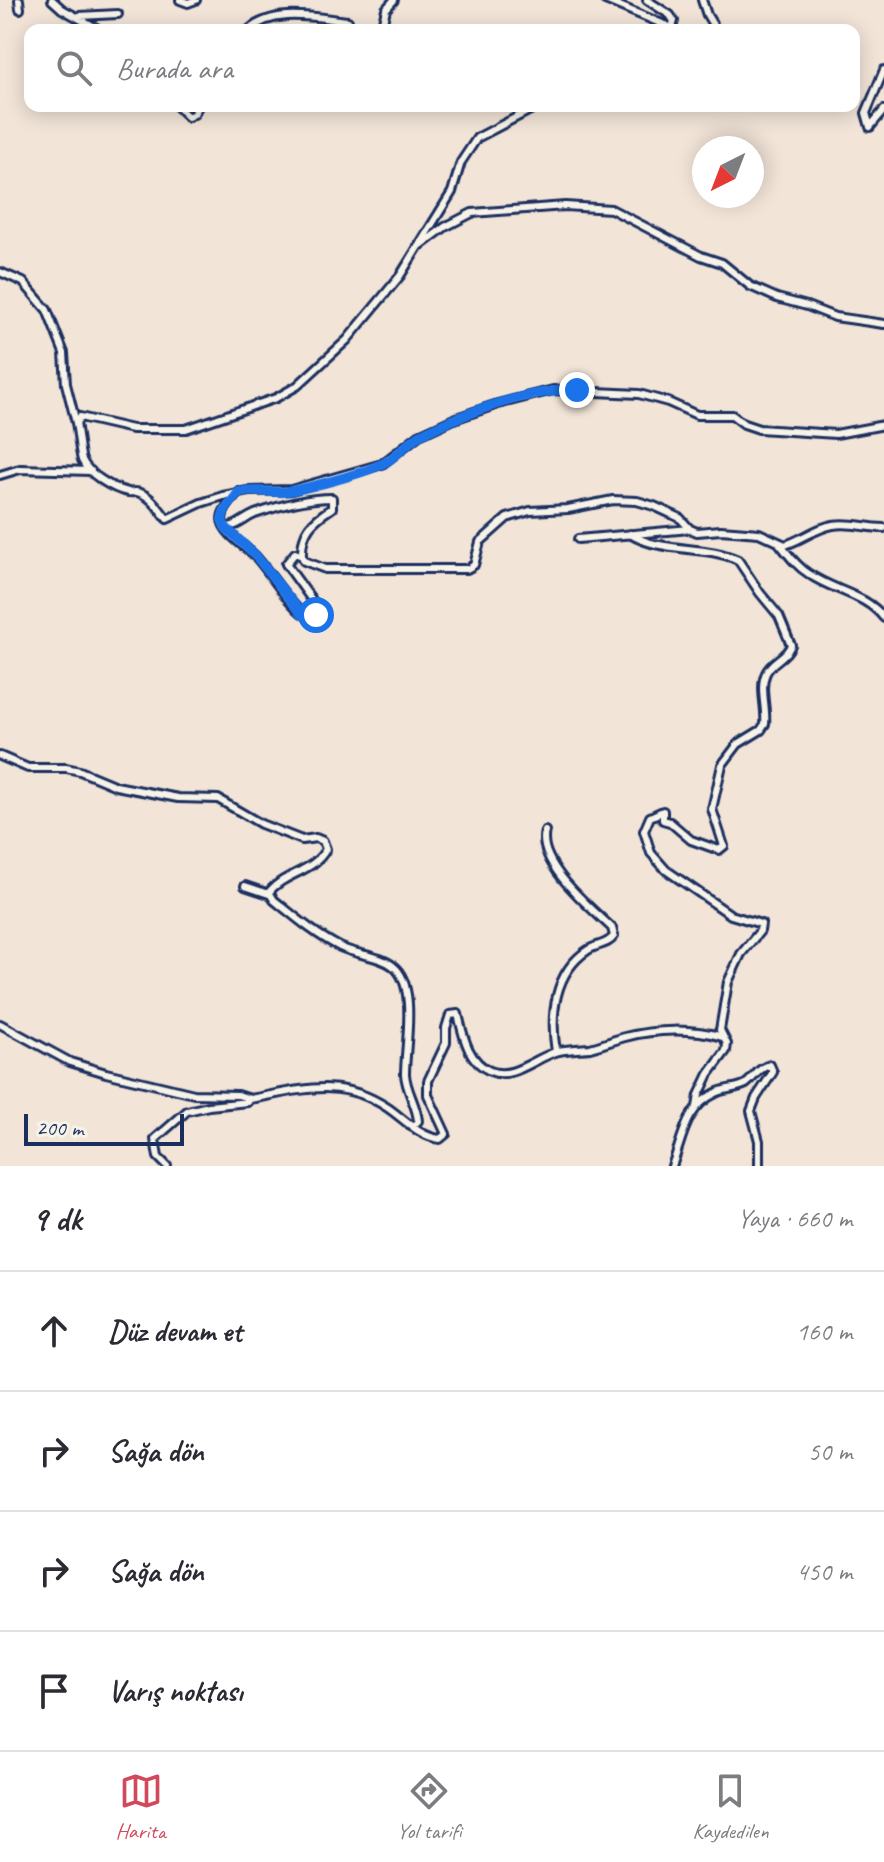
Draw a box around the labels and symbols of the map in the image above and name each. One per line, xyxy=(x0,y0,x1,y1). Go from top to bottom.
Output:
north arrow xyxy=(692,136,764,208)
route end xyxy=(559,372,595,408)
route start xyxy=(298,597,334,633)
scale bar xyxy=(24,1110,184,1146)

